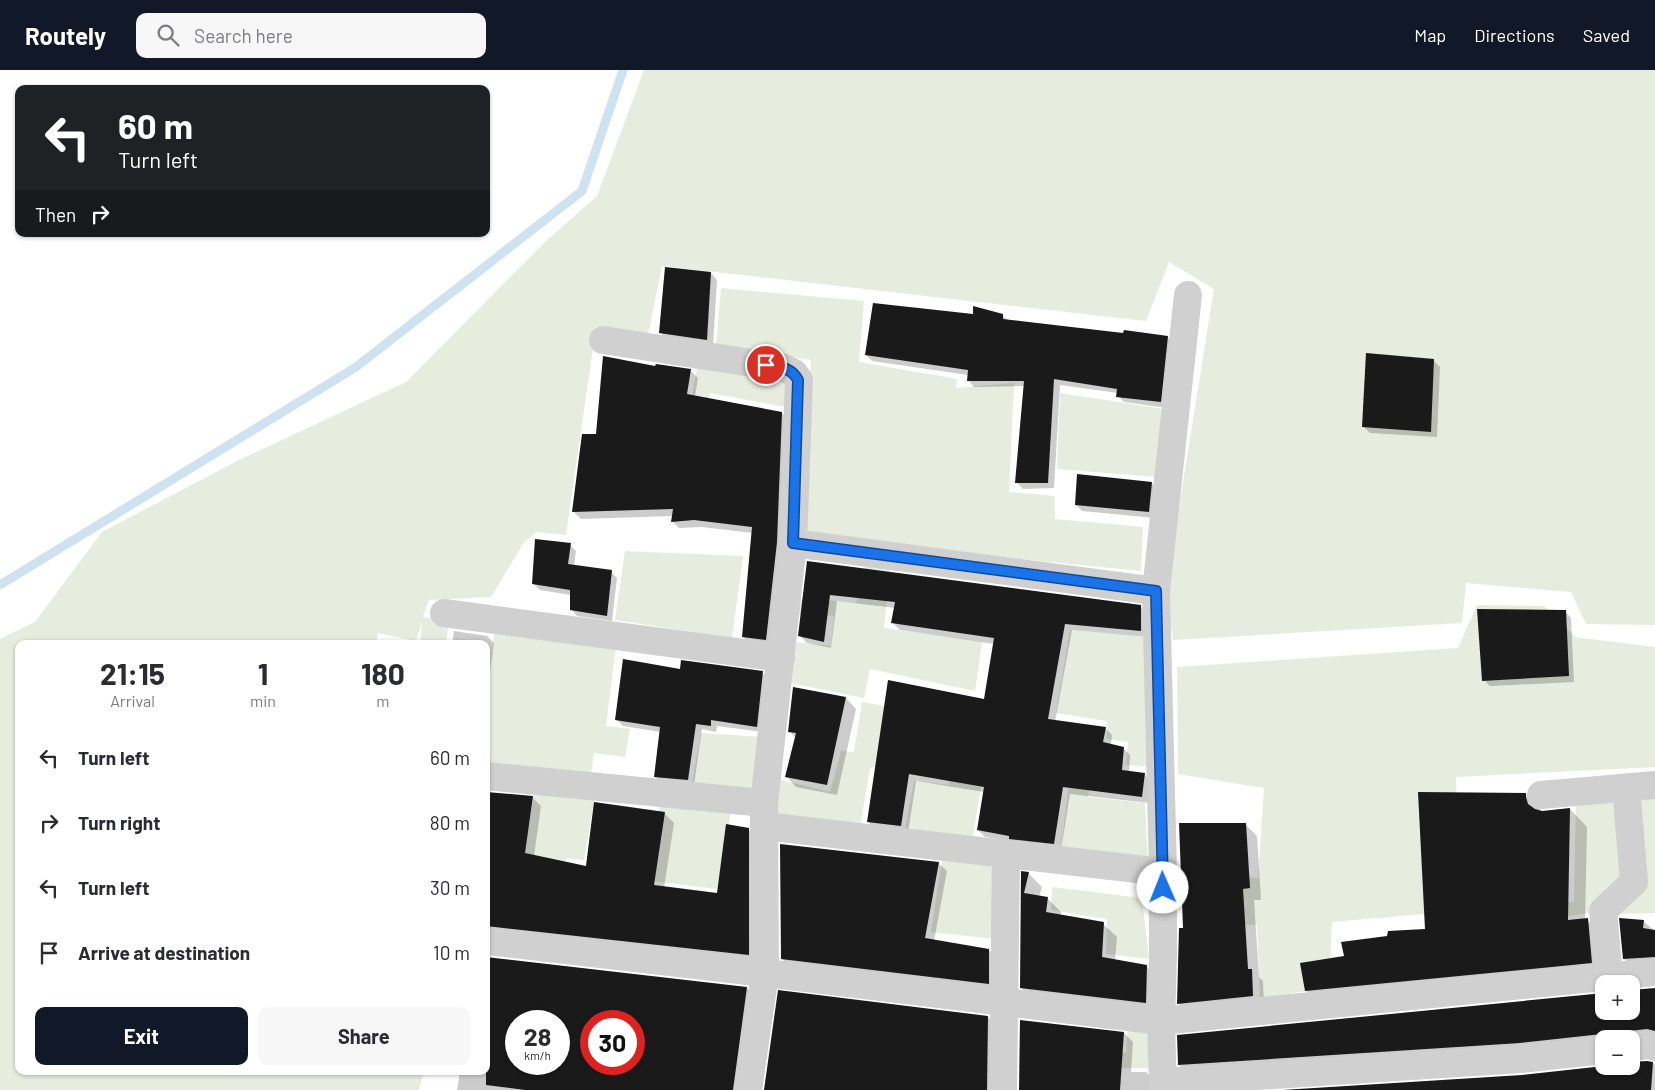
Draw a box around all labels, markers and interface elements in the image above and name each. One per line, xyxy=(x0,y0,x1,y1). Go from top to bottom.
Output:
search box xyxy=(136,13,486,58)
text: Routely xyxy=(25,21,106,50)
icon: search xyxy=(154,21,182,49)
text: Search here xyxy=(194,24,293,47)
text: Map xyxy=(1414,24,1446,46)
text: Directions xyxy=(1474,24,1555,46)
text: Saved xyxy=(1583,24,1630,46)
text: 60 m xyxy=(118,104,193,146)
icon: left xyxy=(35,105,100,170)
text: Turn left xyxy=(118,146,198,172)
icon: right xyxy=(86,200,114,228)
text: Then xyxy=(35,203,76,226)
pin xyxy=(745,344,787,386)
icon: arrive xyxy=(752,351,780,379)
text: 21:15 xyxy=(100,655,165,691)
text: 1 xyxy=(258,655,268,691)
text: 180 xyxy=(361,655,405,691)
text: Arrival xyxy=(110,691,155,710)
text: min xyxy=(250,691,276,710)
text: m xyxy=(376,691,390,710)
icon: left xyxy=(35,744,63,772)
text: Turn left xyxy=(78,746,149,769)
text: 60 m xyxy=(430,746,470,769)
icon: right xyxy=(35,809,63,837)
text: Turn right xyxy=(78,811,160,834)
text: 80 m xyxy=(430,811,470,834)
position arrow xyxy=(1136,861,1188,913)
icon: left xyxy=(35,874,63,902)
text: Turn left xyxy=(78,876,149,899)
text: 30 m xyxy=(430,876,470,899)
icon: arrive xyxy=(35,939,63,967)
text: Arrive at destination xyxy=(78,941,250,964)
text: 10 m xyxy=(433,941,470,964)
map controls xyxy=(1595,975,1640,1075)
button: + xyxy=(1595,975,1640,1020)
button: Exit xyxy=(35,1007,248,1065)
button: Share xyxy=(258,1007,470,1065)
speed limit sign: 30 xyxy=(580,1010,645,1075)
text: 28 xyxy=(524,1021,551,1051)
button: − xyxy=(1595,1030,1640,1075)
text: km/h xyxy=(524,1048,551,1062)

